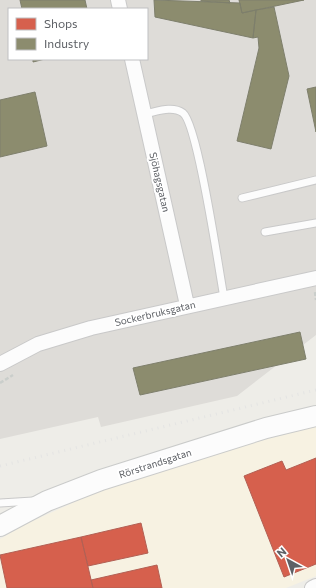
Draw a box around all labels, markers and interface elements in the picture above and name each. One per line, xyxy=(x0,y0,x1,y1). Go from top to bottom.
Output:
legend xyxy=(8,8,148,60)
text: Shops xyxy=(44,16,78,30)
text: Industry xyxy=(44,36,89,50)
street label: Sjöhagsgatan xyxy=(147,151,173,213)
street label: Sockerbruksgatan xyxy=(114,298,196,328)
street label: Rörstrandsgatan xyxy=(117,446,193,480)
north arrow xyxy=(268,540,308,580)
text: N xyxy=(274,544,289,560)

